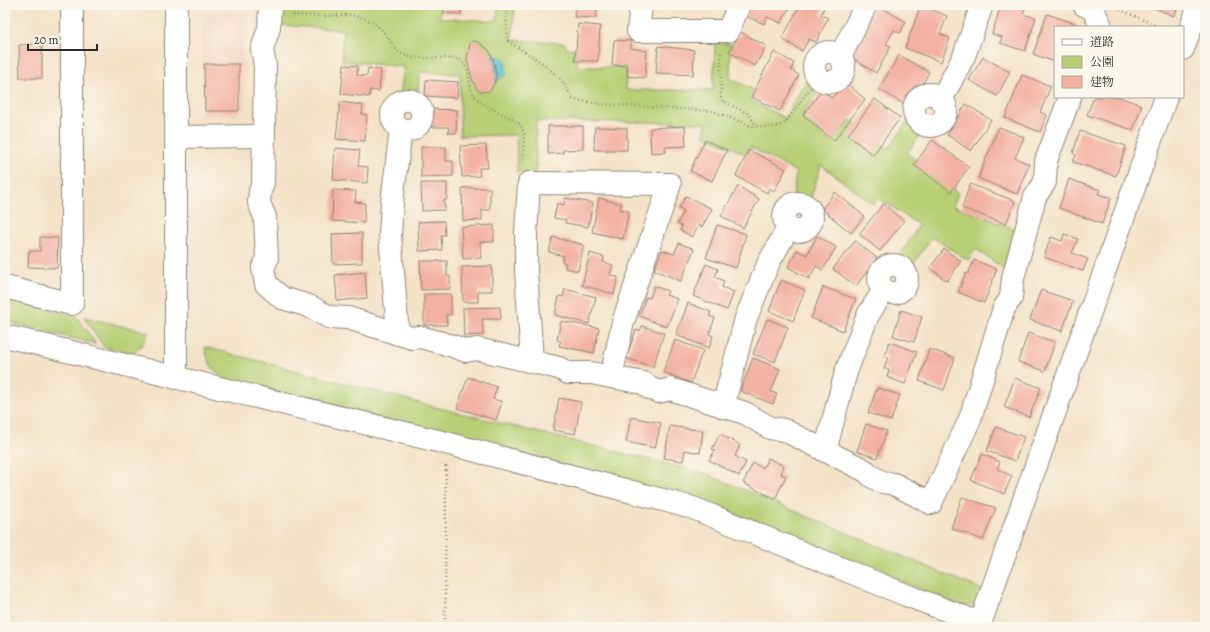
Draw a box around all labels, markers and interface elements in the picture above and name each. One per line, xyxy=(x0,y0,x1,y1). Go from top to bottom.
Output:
scale bar xyxy=(28,26,97,52)
legend xyxy=(1054,26,1184,98)
text: 20 m xyxy=(34,32,58,48)
text: 道路 xyxy=(1090,34,1114,50)
text: 公園 xyxy=(1090,54,1114,70)
text: 建物 xyxy=(1090,74,1114,90)

